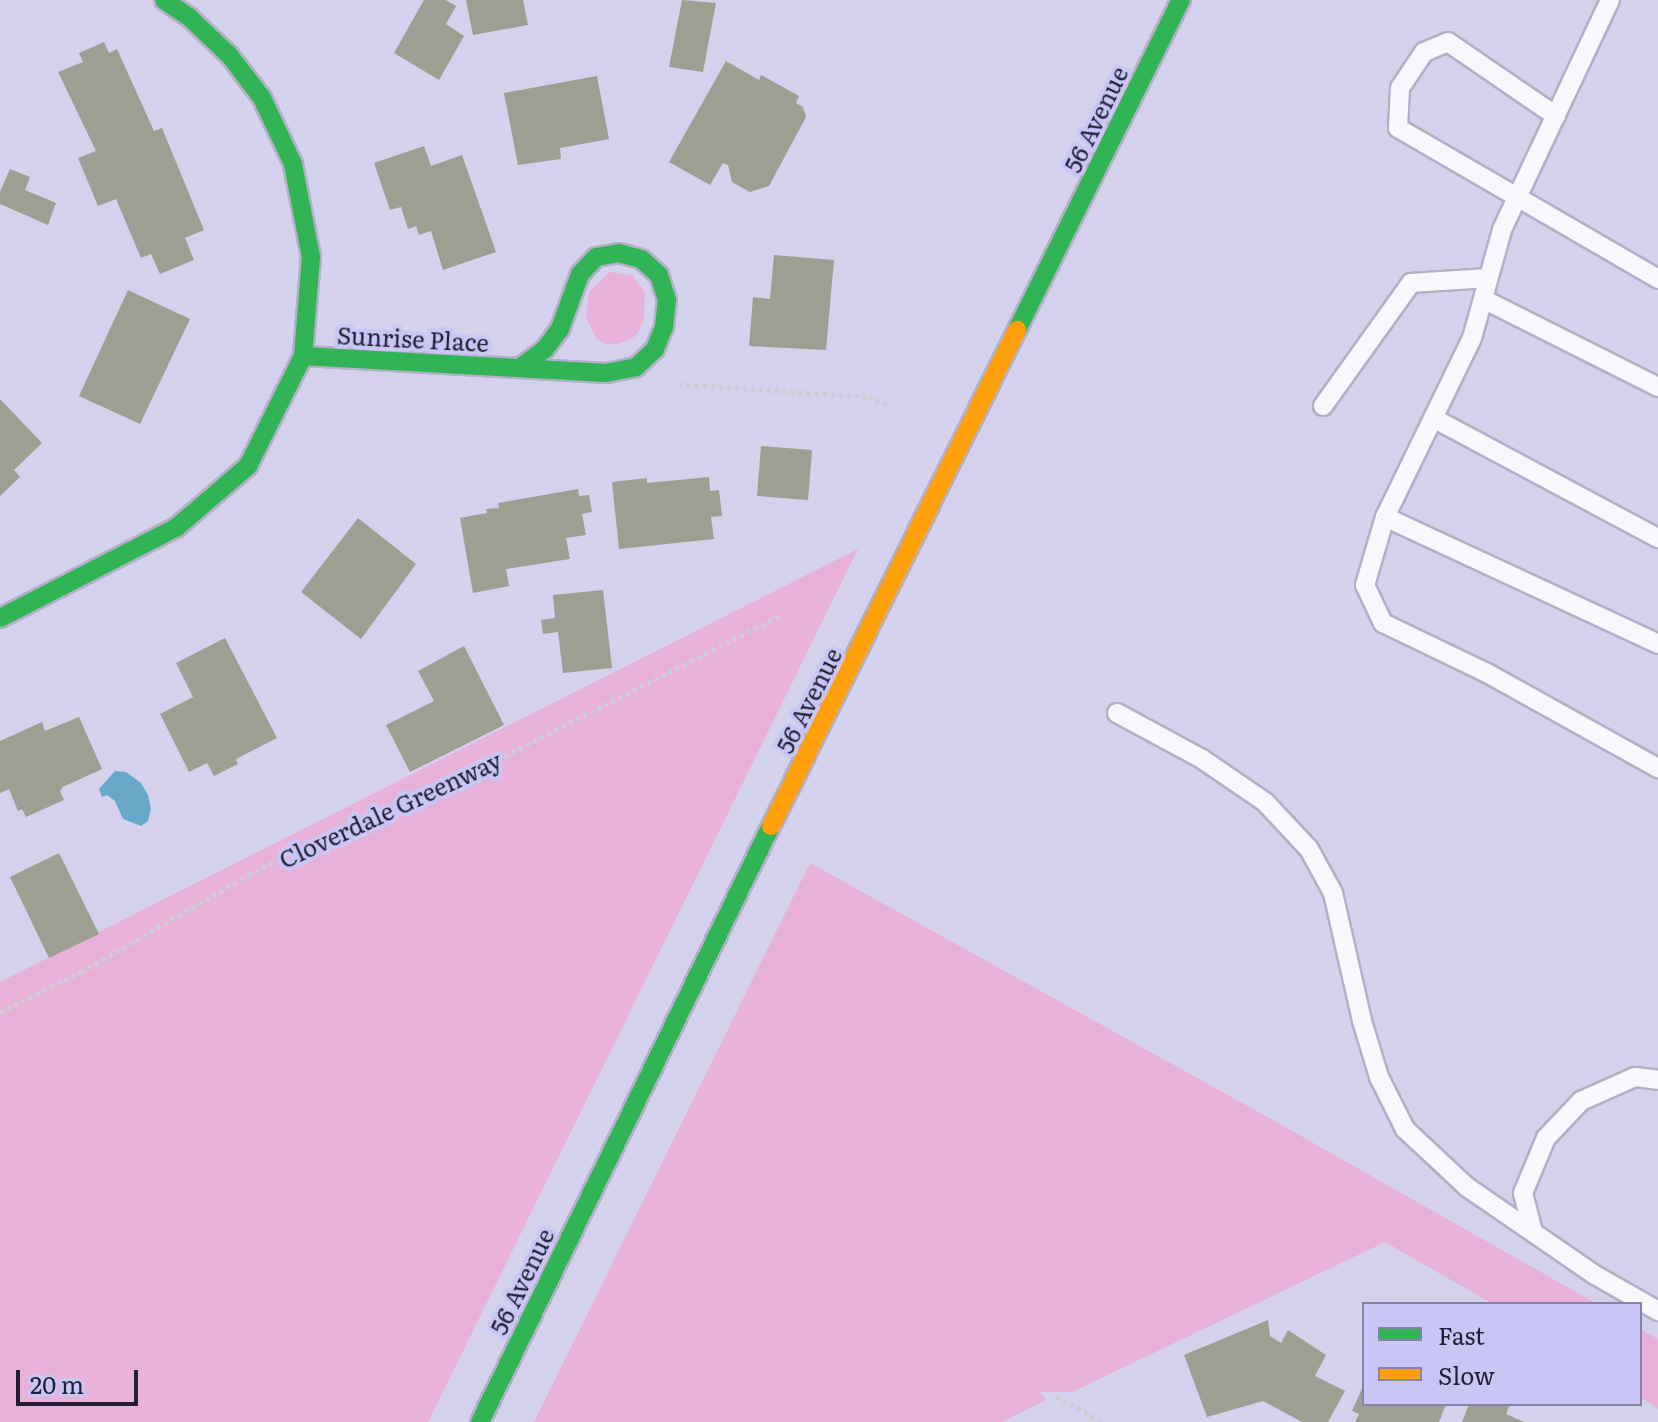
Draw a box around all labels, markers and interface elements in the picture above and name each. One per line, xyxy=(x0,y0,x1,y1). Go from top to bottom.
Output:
street label: 56 Avenue xyxy=(1057,61,1133,177)
street label: Sunrise Place xyxy=(336,320,490,356)
street label: 56 Avenue xyxy=(769,643,847,757)
street label: Cloverdale Greenway xyxy=(274,745,506,873)
street label: 56 Avenue xyxy=(483,1223,559,1339)
legend xyxy=(1362,1302,1642,1406)
text: Fast xyxy=(1438,1317,1485,1352)
scale bar xyxy=(20,1354,142,1404)
text: Slow xyxy=(1438,1357,1495,1392)
text: 20 m xyxy=(30,1366,84,1401)

